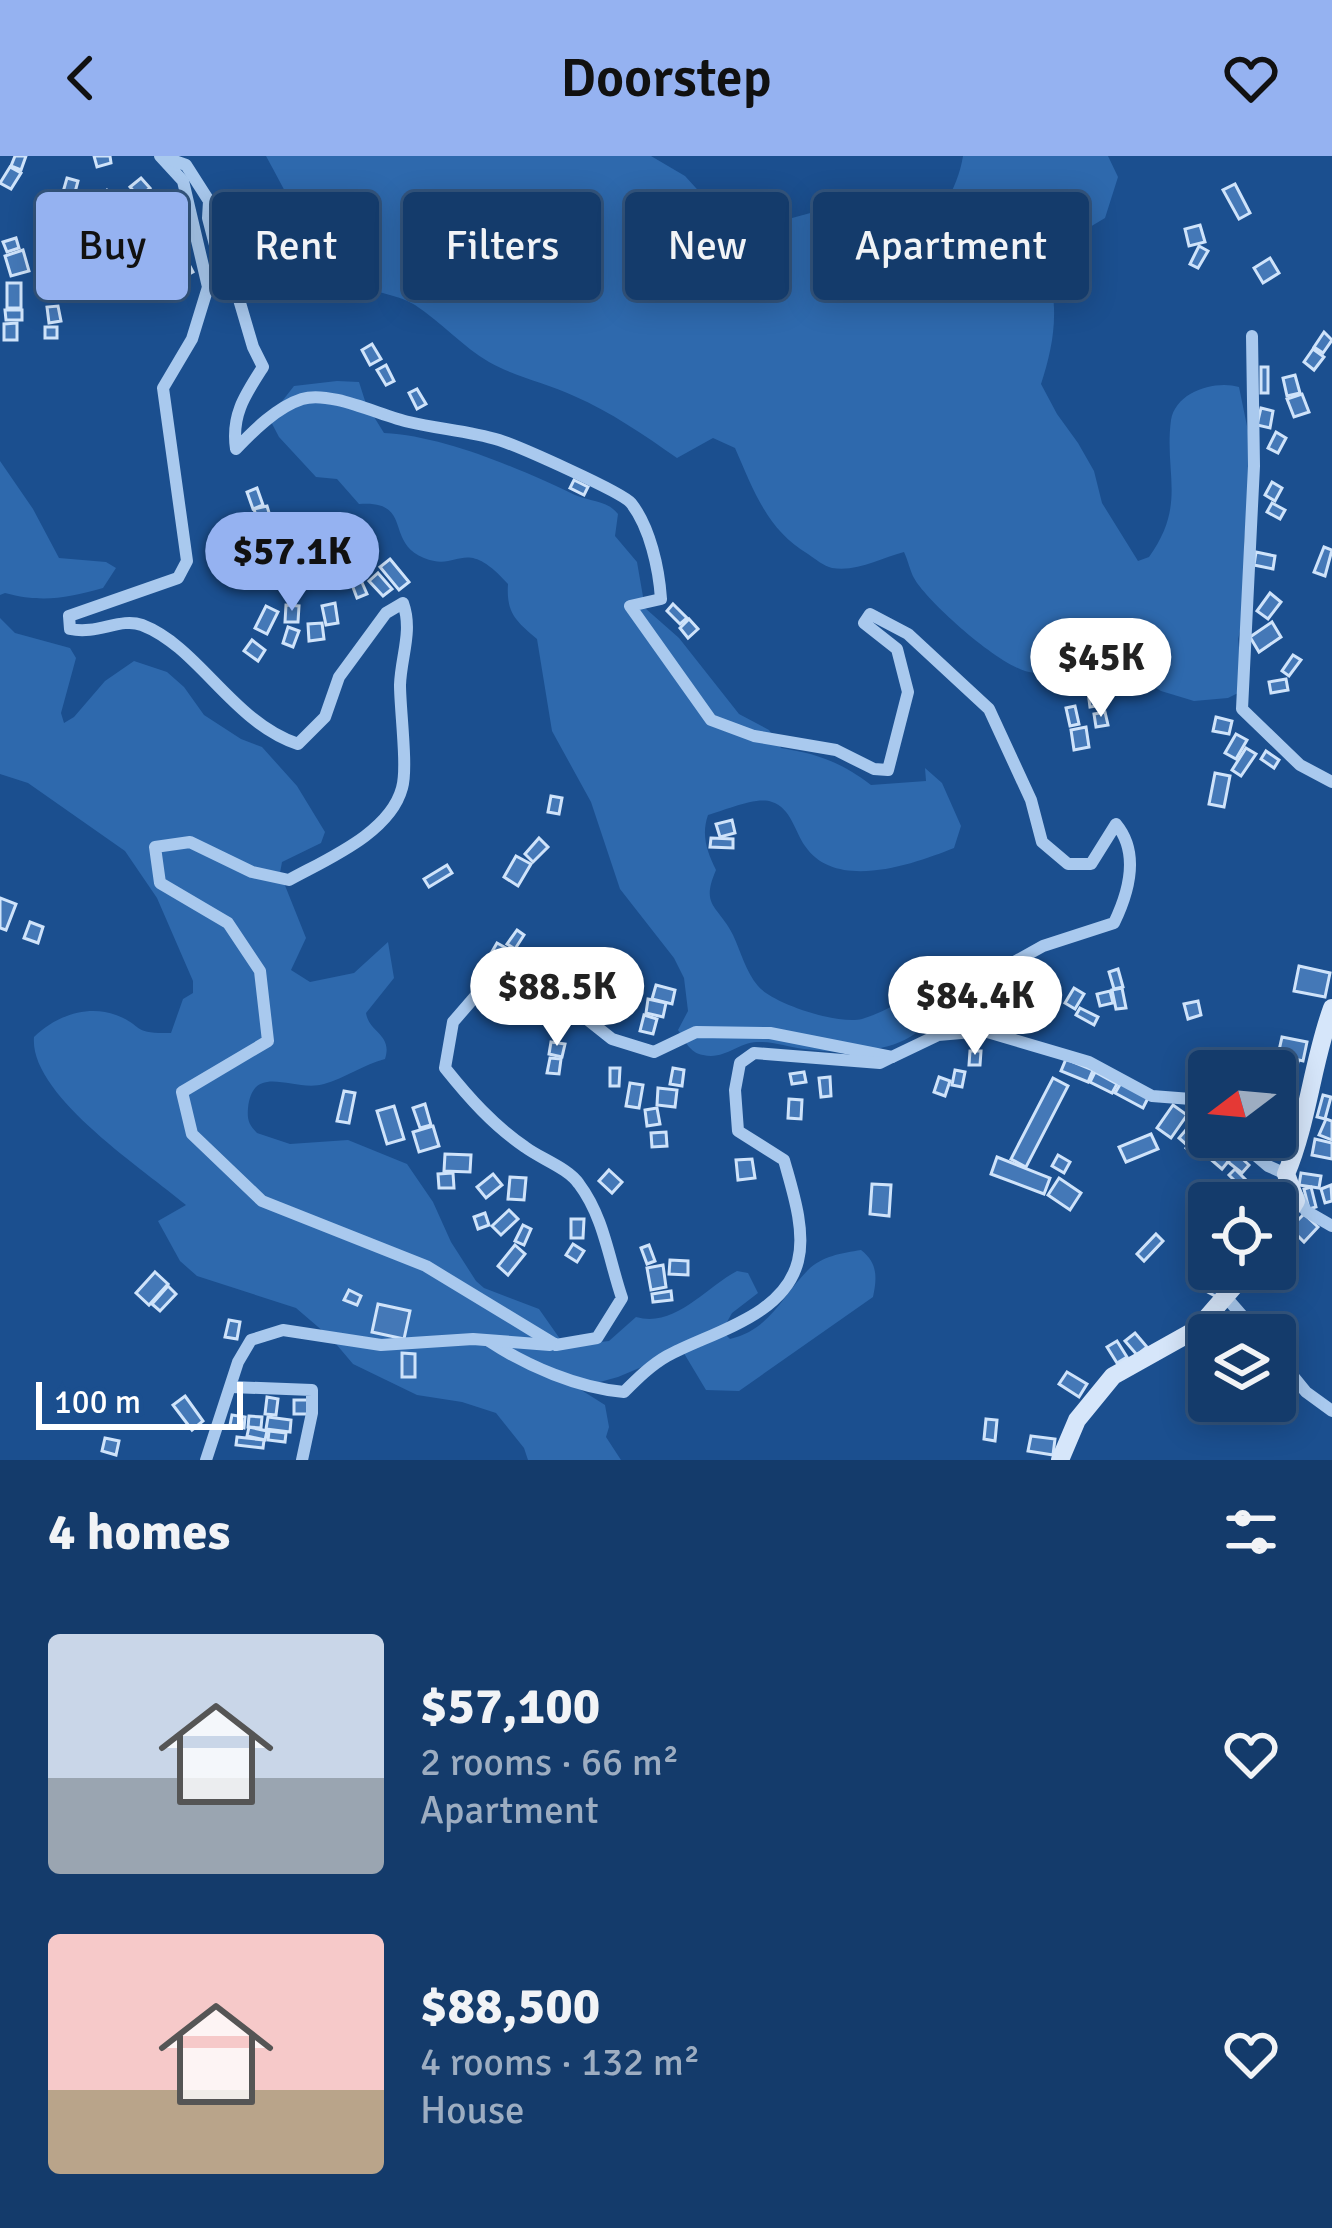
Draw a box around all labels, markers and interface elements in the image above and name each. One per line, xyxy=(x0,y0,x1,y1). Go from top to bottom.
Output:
icon: back xyxy=(48,45,114,111)
text: Doorstep xyxy=(560,45,772,112)
icon: heart xyxy=(1218,45,1284,111)
chip: Buy xyxy=(36,192,188,300)
chip: Rent xyxy=(212,192,379,300)
chip: Filters xyxy=(403,192,601,300)
chip: New xyxy=(625,192,789,300)
chip: Apartment xyxy=(813,192,1089,300)
pin: $57.1K xyxy=(194,512,390,614)
text: $57.1K xyxy=(232,527,352,575)
pin: $45K xyxy=(1030,618,1172,720)
text: $45K xyxy=(1057,633,1145,681)
pin: $88.5K xyxy=(459,947,655,1049)
pin: $84.4K xyxy=(877,956,1073,1058)
text: $88.5K xyxy=(497,962,617,1010)
text: $84.4K xyxy=(915,971,1035,1019)
north arrow xyxy=(1188,1050,1296,1158)
map controls xyxy=(1188,1050,1296,1422)
button: locate xyxy=(1188,1182,1296,1290)
button: layers xyxy=(1188,1314,1296,1422)
scale bar xyxy=(36,1376,243,1429)
text: 100 m xyxy=(54,1382,141,1423)
icon: filters xyxy=(1218,1499,1284,1565)
text: 4 homes xyxy=(48,1501,230,1564)
text: $57,100 xyxy=(420,1675,600,1738)
icon: home xyxy=(144,1682,288,1826)
icon: heart xyxy=(1218,1721,1284,1787)
text: 2 rooms · 66 m² xyxy=(420,1738,679,1786)
text: Apartment xyxy=(420,1786,599,1834)
text: $88,500 xyxy=(420,1975,600,2038)
icon: home xyxy=(144,1982,288,2126)
icon: heart xyxy=(1218,2021,1284,2087)
text: 4 rooms · 132 m² xyxy=(420,2038,700,2086)
text: House xyxy=(420,2086,525,2134)

